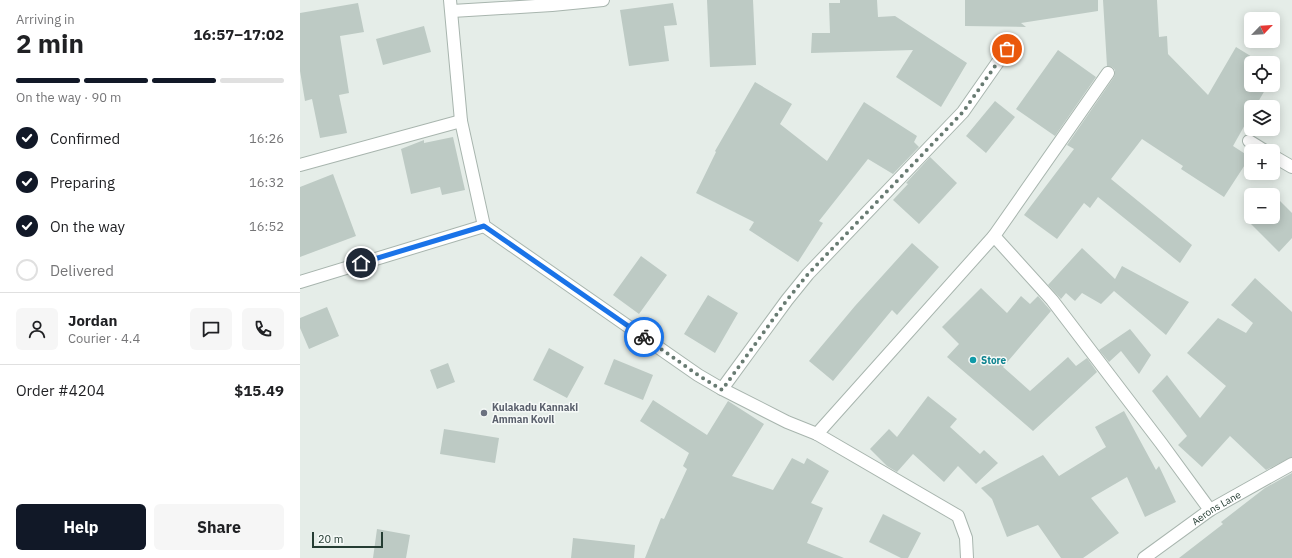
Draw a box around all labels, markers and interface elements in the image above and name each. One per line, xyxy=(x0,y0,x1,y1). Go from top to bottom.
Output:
text: Arriving in xyxy=(16,11,75,28)
north arrow xyxy=(1244,12,1280,48)
map controls xyxy=(1244,12,1280,224)
text: 16:57–17:02 xyxy=(193,25,284,44)
text: 2 min xyxy=(16,26,84,60)
pin xyxy=(990,32,1024,66)
icon: bag xyxy=(996,38,1018,60)
button: locate xyxy=(1244,56,1280,92)
text: On the way · 90 m xyxy=(16,89,121,106)
button: layers xyxy=(1244,100,1280,136)
icon: check xyxy=(16,127,38,149)
text: Confirmed xyxy=(50,129,120,148)
text: 16:26 xyxy=(249,130,284,147)
button: + xyxy=(1244,144,1280,180)
icon: check xyxy=(16,171,38,193)
text: Preparing xyxy=(50,173,115,192)
text: 16:32 xyxy=(249,174,284,191)
button: − xyxy=(1244,188,1280,224)
icon: check xyxy=(16,215,38,237)
text: On the way xyxy=(50,217,125,236)
text: 16:52 xyxy=(249,218,284,235)
pin xyxy=(344,246,378,280)
icon: home xyxy=(350,252,372,274)
text: Delivered xyxy=(50,261,114,280)
button: person xyxy=(16,308,58,350)
button: chat xyxy=(190,308,232,350)
button: phone xyxy=(242,308,284,350)
text: Jordan xyxy=(68,311,117,330)
courier xyxy=(624,317,664,357)
icon: bike xyxy=(633,326,655,348)
text: Courier · 4.4 xyxy=(68,330,140,347)
place label: Store xyxy=(981,354,1007,367)
marker: Store xyxy=(968,355,978,365)
text: Order #4204 xyxy=(16,381,105,400)
text: $15.49 xyxy=(234,381,284,400)
place label: Kulakadu Kannaki Amman Kovil xyxy=(492,401,578,426)
marker: Kulakadu Kannaki Amman Kovil xyxy=(479,408,489,418)
street label: Aerons Lane xyxy=(1189,488,1244,528)
button: Help xyxy=(16,504,146,550)
button: Share xyxy=(154,504,284,550)
scale bar xyxy=(312,530,383,549)
text: 20 m xyxy=(318,532,343,546)

